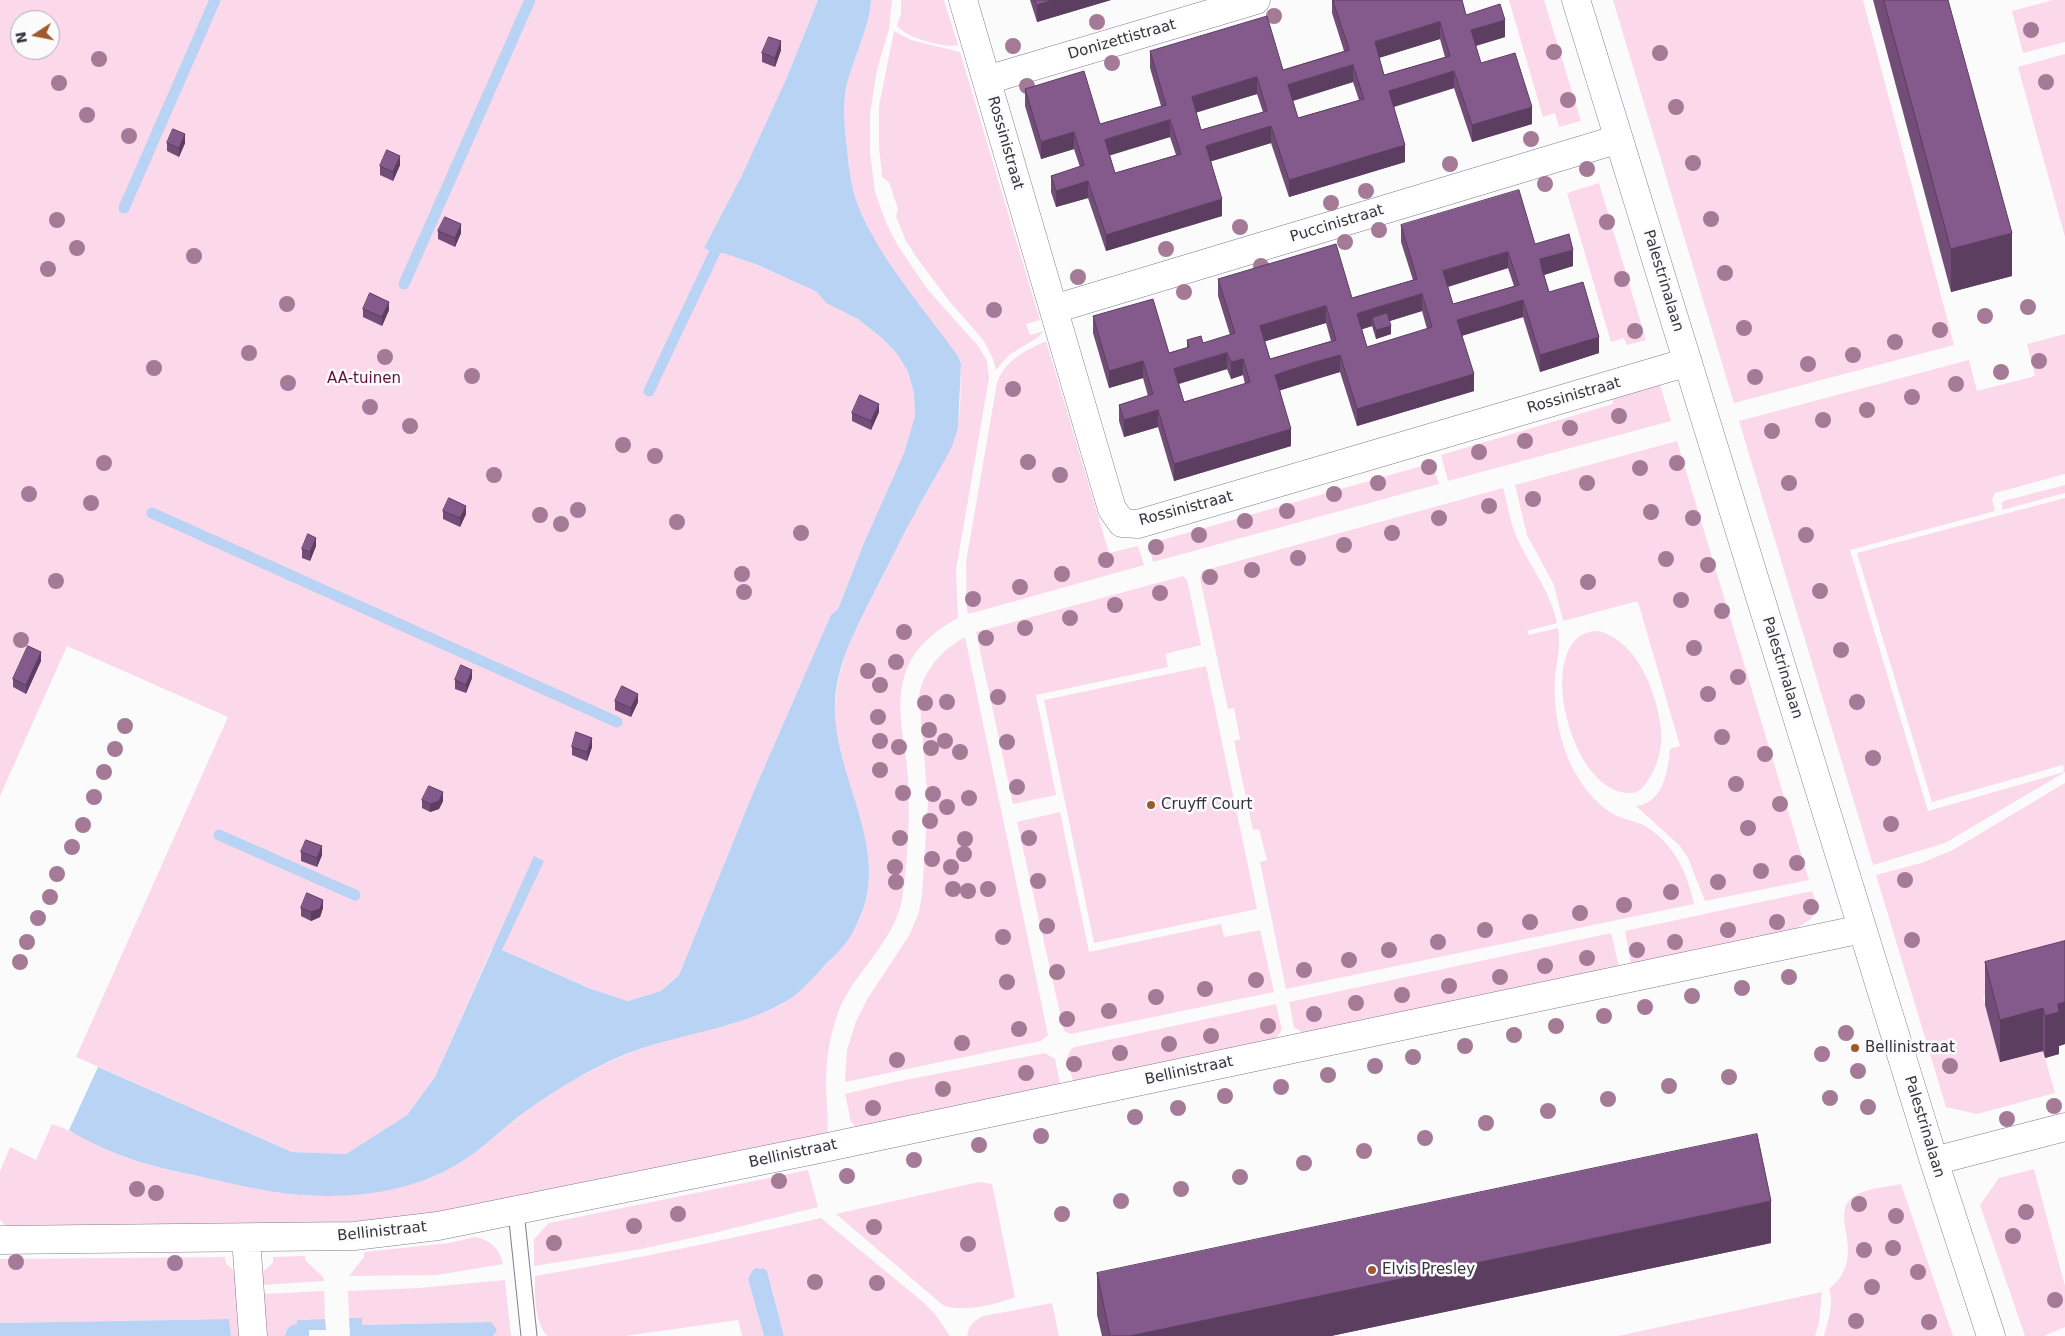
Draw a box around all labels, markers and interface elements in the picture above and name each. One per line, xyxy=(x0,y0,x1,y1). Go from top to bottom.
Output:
north arrow xyxy=(10,10,60,60)
street label: Donizettistraat xyxy=(1066,16,1178,64)
text: N xyxy=(12,30,30,45)
street label: Rossinistraat xyxy=(983,94,1027,192)
street label: Puccinistraat xyxy=(1288,201,1386,247)
street label: Palestrinalaan xyxy=(1639,228,1687,334)
park label: AA-tuinen xyxy=(327,370,401,388)
street label: Rossinistraat xyxy=(1525,374,1623,418)
street label: Rossinistraat xyxy=(1137,488,1235,530)
street label: Palestrinalaan xyxy=(1758,615,1806,721)
place label: Cruyff Court xyxy=(1161,796,1252,814)
marker: Cruyff Court xyxy=(1145,799,1157,811)
place label: Bellinistraat xyxy=(1865,1039,1955,1057)
marker: Bellinistraat xyxy=(1849,1042,1861,1054)
street label: Bellinistraat xyxy=(1143,1053,1235,1089)
street label: Palestrinalaan xyxy=(1900,1074,1948,1180)
street label: Bellinistraat xyxy=(747,1136,839,1172)
street label: Bellinistraat xyxy=(336,1218,428,1246)
place label: Elvis Presley xyxy=(1382,1261,1475,1279)
marker: Elvis Presley xyxy=(1366,1264,1378,1276)

